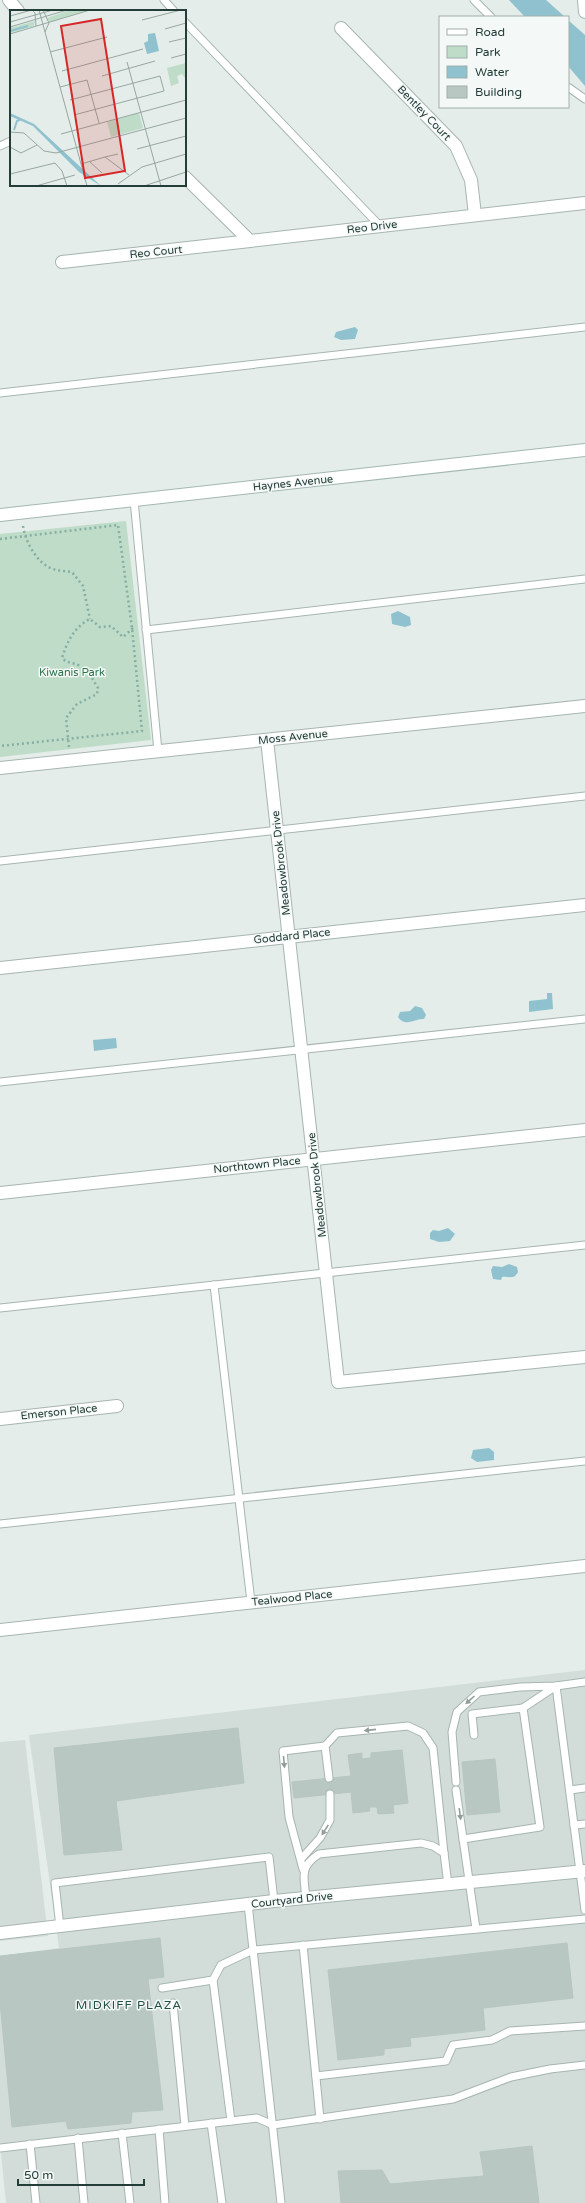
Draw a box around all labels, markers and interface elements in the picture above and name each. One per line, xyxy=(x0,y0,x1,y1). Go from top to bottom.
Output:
inset map xyxy=(10,10,186,186)
legend xyxy=(439,16,569,108)
text: Road xyxy=(475,25,505,39)
text: Park xyxy=(475,45,501,59)
text: Water xyxy=(475,65,510,79)
street label: Bentley Court xyxy=(394,83,454,143)
text: Building xyxy=(475,85,522,99)
street label: Reo Drive xyxy=(346,217,398,237)
street label: Reo Court xyxy=(129,243,183,261)
street label: Haynes Avenue xyxy=(252,472,334,494)
park label: Kiwanis Park xyxy=(39,666,105,679)
street label: Moss Avenue xyxy=(258,727,328,747)
street label: Meadowbrook Drive xyxy=(269,810,293,916)
street label: Goddard Place xyxy=(253,925,331,947)
street label: Meadowbrook Drive xyxy=(305,1132,329,1238)
street label: Northtown Place xyxy=(213,1154,301,1176)
street label: Emerson Place xyxy=(20,1401,98,1423)
street label: Tealwood Place xyxy=(251,1587,333,1609)
one-way arrow xyxy=(466,1695,475,1704)
one-way arrow xyxy=(364,1726,376,1733)
one-way arrow xyxy=(281,1756,287,1768)
one-way arrow xyxy=(457,1808,463,1820)
one-way arrow xyxy=(321,1824,328,1836)
street label: Courtyard Drive xyxy=(250,1889,334,1911)
district label: MIDKIFF PLAZA xyxy=(76,1998,182,2012)
scale bar xyxy=(18,2161,144,2187)
text: 50 m xyxy=(24,2168,53,2182)

